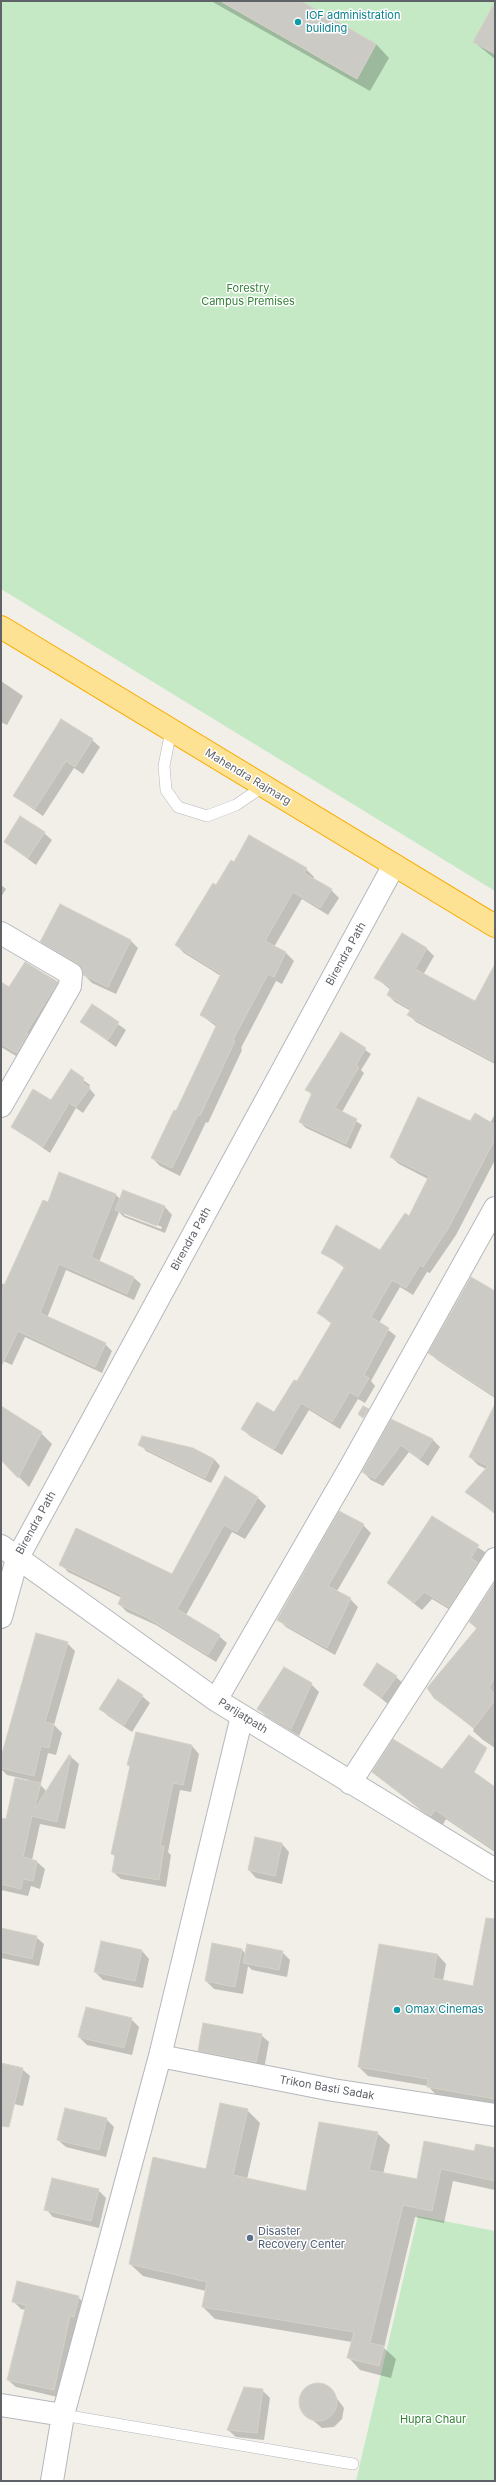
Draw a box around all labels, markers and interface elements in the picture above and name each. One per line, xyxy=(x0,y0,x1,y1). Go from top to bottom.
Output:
place label: IOF administration building xyxy=(306,9,400,35)
marker: IOF administration building xyxy=(293,17,303,27)
park label: Forestry Campus Premises xyxy=(201,282,295,308)
street label: Mahendra Rajmarg xyxy=(203,746,293,808)
street label: Birendra Path xyxy=(323,920,369,988)
street label: Birendra Path xyxy=(168,1205,214,1273)
street label: Birendra Path xyxy=(13,1489,59,1557)
street label: Parijatpath xyxy=(216,1696,270,1736)
place label: Omax Cinemas xyxy=(405,2003,484,2017)
marker: Omax Cinemas xyxy=(392,2005,402,2015)
street label: Trikon Basti Sadak xyxy=(279,2073,375,2103)
place label: Disaster Recovery Center xyxy=(258,2225,345,2251)
marker: Disaster Recovery Center xyxy=(245,2233,255,2243)
park label: Hupra Chaur xyxy=(400,2413,466,2427)

